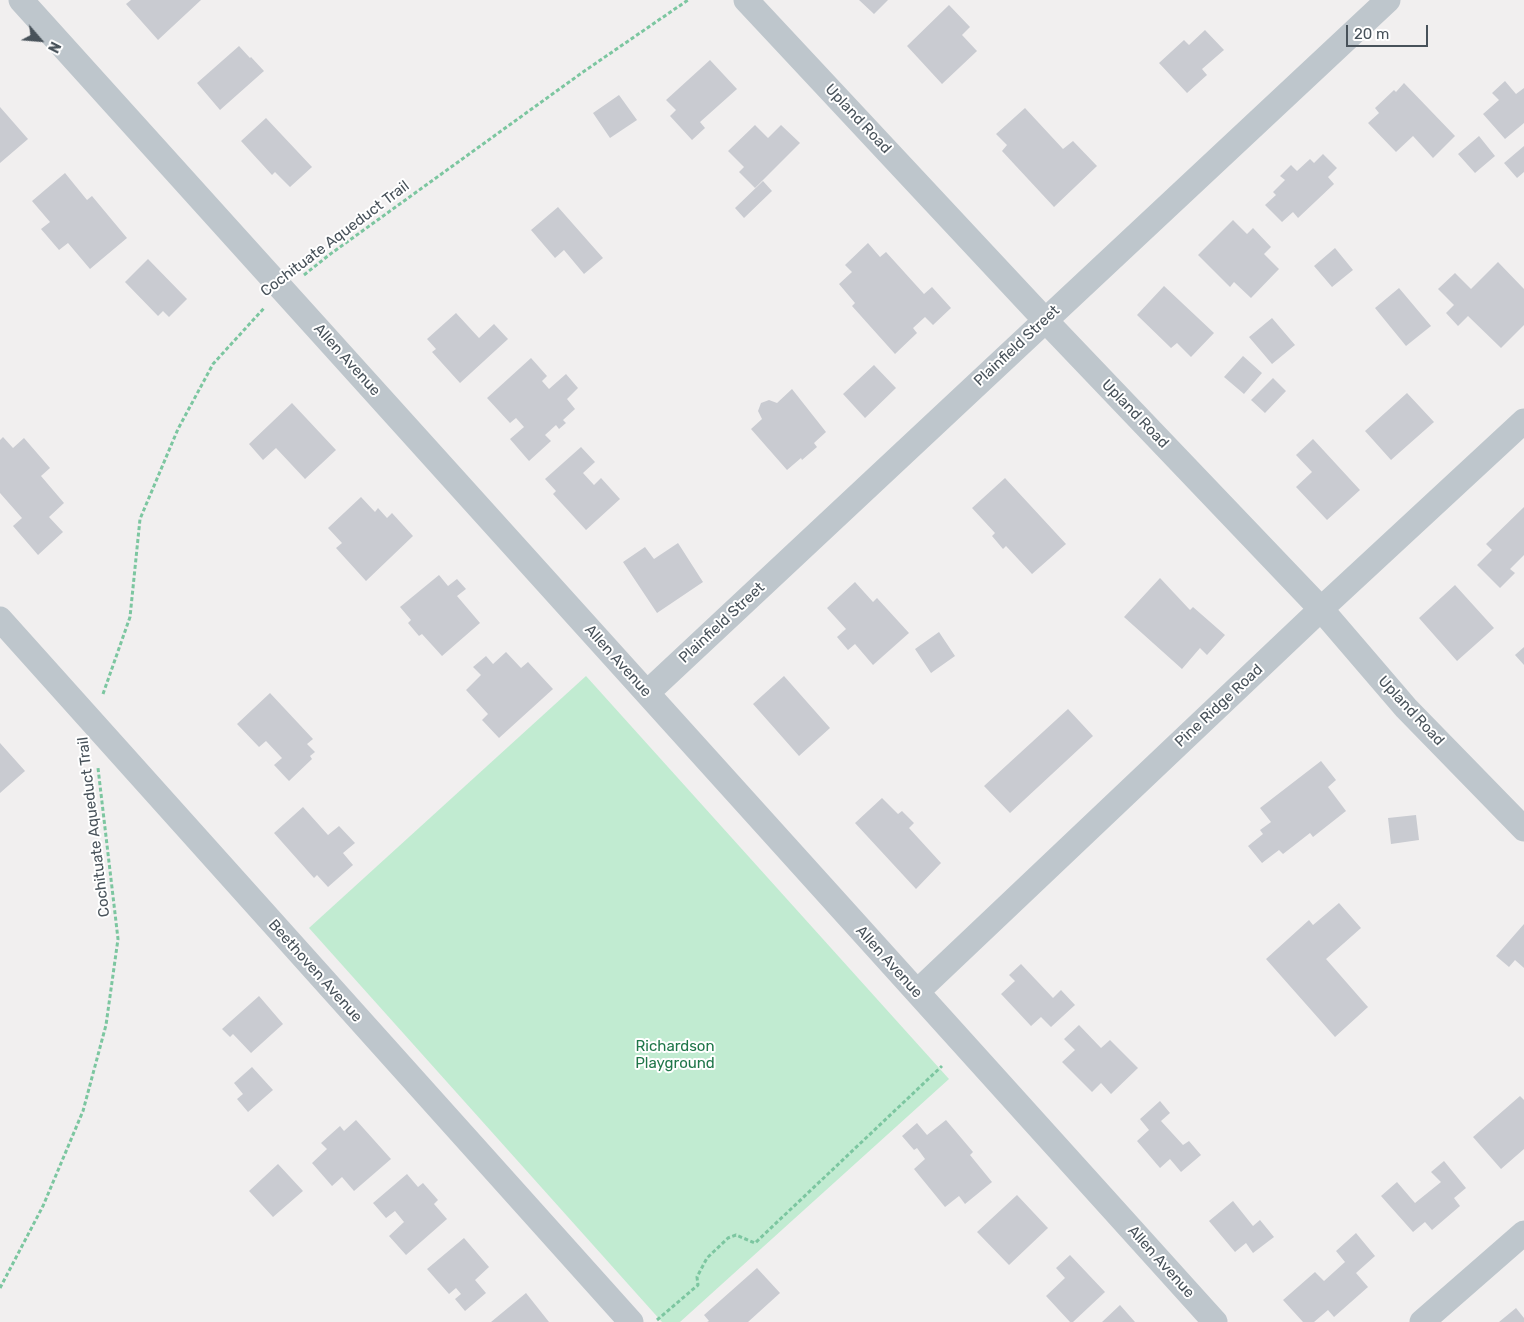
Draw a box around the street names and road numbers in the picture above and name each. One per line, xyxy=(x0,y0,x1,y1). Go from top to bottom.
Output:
street label: Upland Road xyxy=(821,80,895,158)
street label: Cochituate Aqueduct Trail xyxy=(257,177,413,301)
street label: Plainfield Street xyxy=(970,302,1064,390)
street label: Allen Avenue xyxy=(310,320,384,400)
street label: Upland Road xyxy=(1098,376,1172,452)
street label: Plainfield Street xyxy=(675,579,769,667)
street label: Allen Avenue xyxy=(581,621,655,701)
street label: Pine Ridge Road xyxy=(1171,661,1267,751)
street label: Upland Road xyxy=(1374,672,1448,750)
street label: Cochituate Aqueduct Trail xyxy=(74,736,114,918)
street label: Beethoven Avenue xyxy=(264,916,366,1026)
street label: Allen Avenue xyxy=(852,922,926,1002)
street label: Allen Avenue xyxy=(1124,1222,1198,1302)

